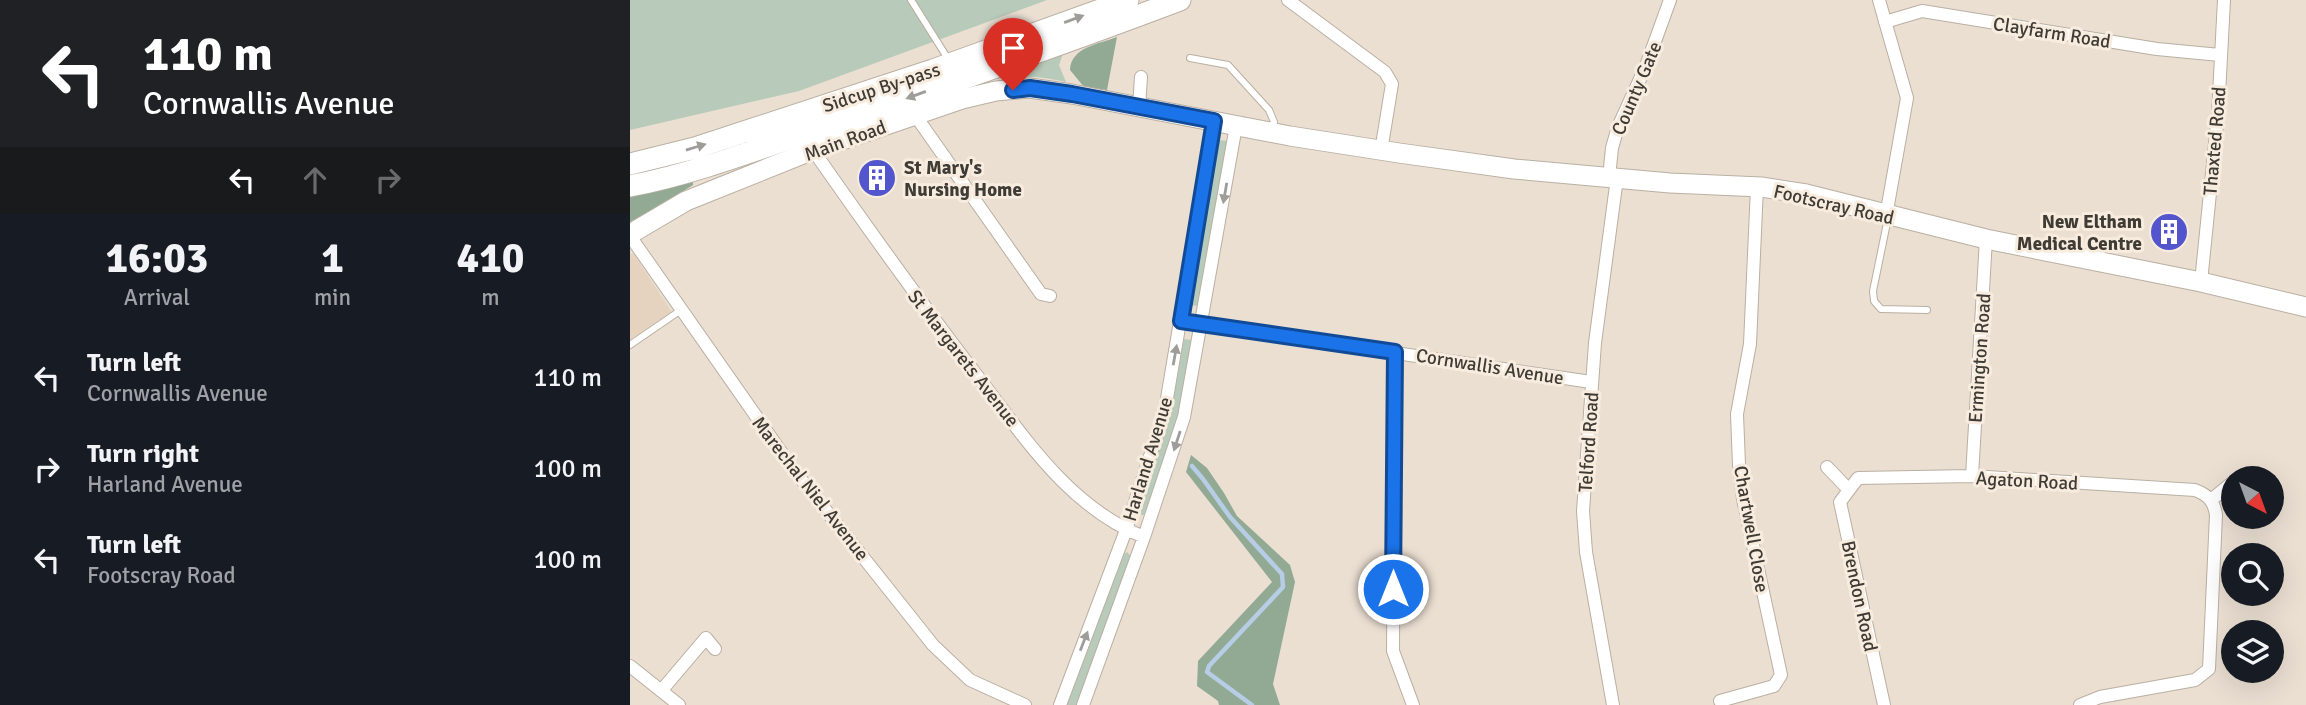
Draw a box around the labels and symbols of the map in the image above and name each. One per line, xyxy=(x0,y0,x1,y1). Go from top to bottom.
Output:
street label: Clayfarm Road xyxy=(1991,12,2112,54)
one-way arrow xyxy=(1064,13,1085,24)
pin xyxy=(983,18,1043,90)
street label: County Gate xyxy=(1606,38,1667,139)
street label: Sidcup By-pass xyxy=(819,58,943,118)
street label: Thaxted Road xyxy=(2198,86,2232,196)
one-way arrow xyxy=(905,90,926,101)
street label: Main Road xyxy=(801,115,890,167)
one-way arrow xyxy=(685,141,707,152)
place label: St Mary's Nursing Home xyxy=(904,156,1022,202)
building icon: St Mary's Nursing Home xyxy=(856,157,898,199)
street label: Footscray Road xyxy=(1771,179,1896,230)
one-way arrow xyxy=(1219,182,1230,204)
place label: New Eltham Medical Centre xyxy=(2017,210,2142,256)
building icon: New Eltham Medical Centre xyxy=(2148,211,2190,253)
street label: St Margarets Avenue xyxy=(902,285,1024,432)
street label: Ermington Road xyxy=(1963,292,1997,424)
street label: Cornwallis Avenue xyxy=(1414,343,1565,391)
one-way arrow xyxy=(1170,344,1181,366)
street label: Telford Road xyxy=(1574,391,1604,493)
street label: Harland Avenue xyxy=(1118,394,1178,524)
street label: Marechal Niel Avenue xyxy=(746,412,874,566)
one-way arrow xyxy=(1171,430,1182,451)
street label: Chartwell Close xyxy=(1728,464,1774,594)
street label: Agaton Road xyxy=(1975,466,2079,496)
north arrow xyxy=(2221,466,2284,528)
street label: Brendon Road xyxy=(1836,539,1882,654)
position arrow xyxy=(1356,552,1430,626)
one-way arrow xyxy=(1079,631,1090,652)

